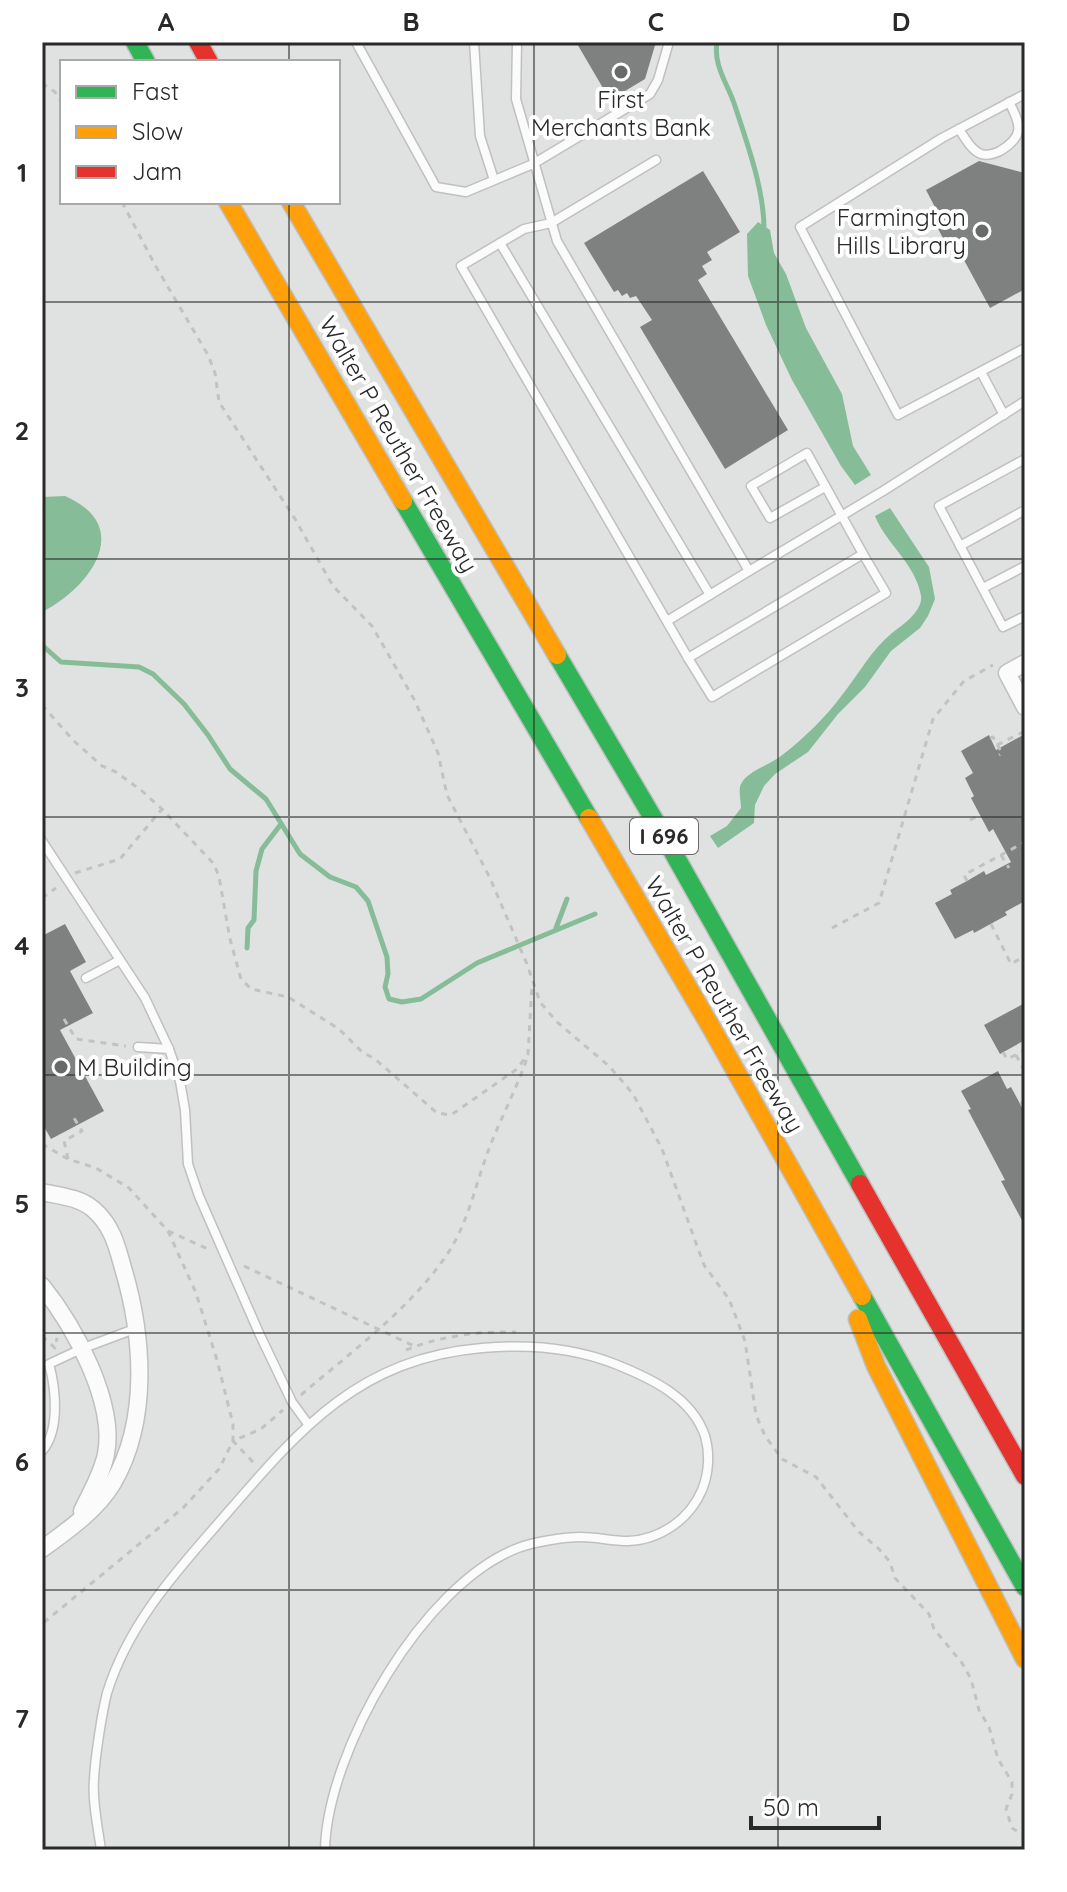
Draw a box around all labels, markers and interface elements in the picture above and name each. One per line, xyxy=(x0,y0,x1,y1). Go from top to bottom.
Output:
text: A xyxy=(158,5,175,38)
text: B xyxy=(402,5,420,38)
text: C xyxy=(648,5,664,38)
text: D xyxy=(892,5,910,38)
legend xyxy=(60,60,340,204)
marker: First Merchants Bank xyxy=(612,63,630,81)
text: Fast xyxy=(132,76,179,106)
place label: First Merchants Bank xyxy=(531,84,711,142)
text: Slow xyxy=(132,116,183,146)
text: 1 xyxy=(17,156,27,189)
text: Jam xyxy=(132,156,182,186)
place label: Farmington Hills Library xyxy=(836,202,966,260)
marker: Farmington Hills Library xyxy=(973,222,991,240)
street label: Walter P Reuther Freeway xyxy=(313,310,485,578)
text: 2 xyxy=(15,414,29,447)
text: 3 xyxy=(15,671,29,704)
road number: I 696 xyxy=(630,818,698,854)
street label: Walter P Reuther Freeway xyxy=(639,870,811,1138)
text: 4 xyxy=(14,929,30,962)
place label: M Building xyxy=(77,1052,192,1082)
marker: M Building xyxy=(52,1058,70,1076)
text: 5 xyxy=(15,1187,29,1220)
text: 6 xyxy=(15,1445,29,1478)
text: 7 xyxy=(15,1702,29,1735)
scale bar xyxy=(751,1780,879,1830)
text: 50 m xyxy=(763,1792,819,1822)

